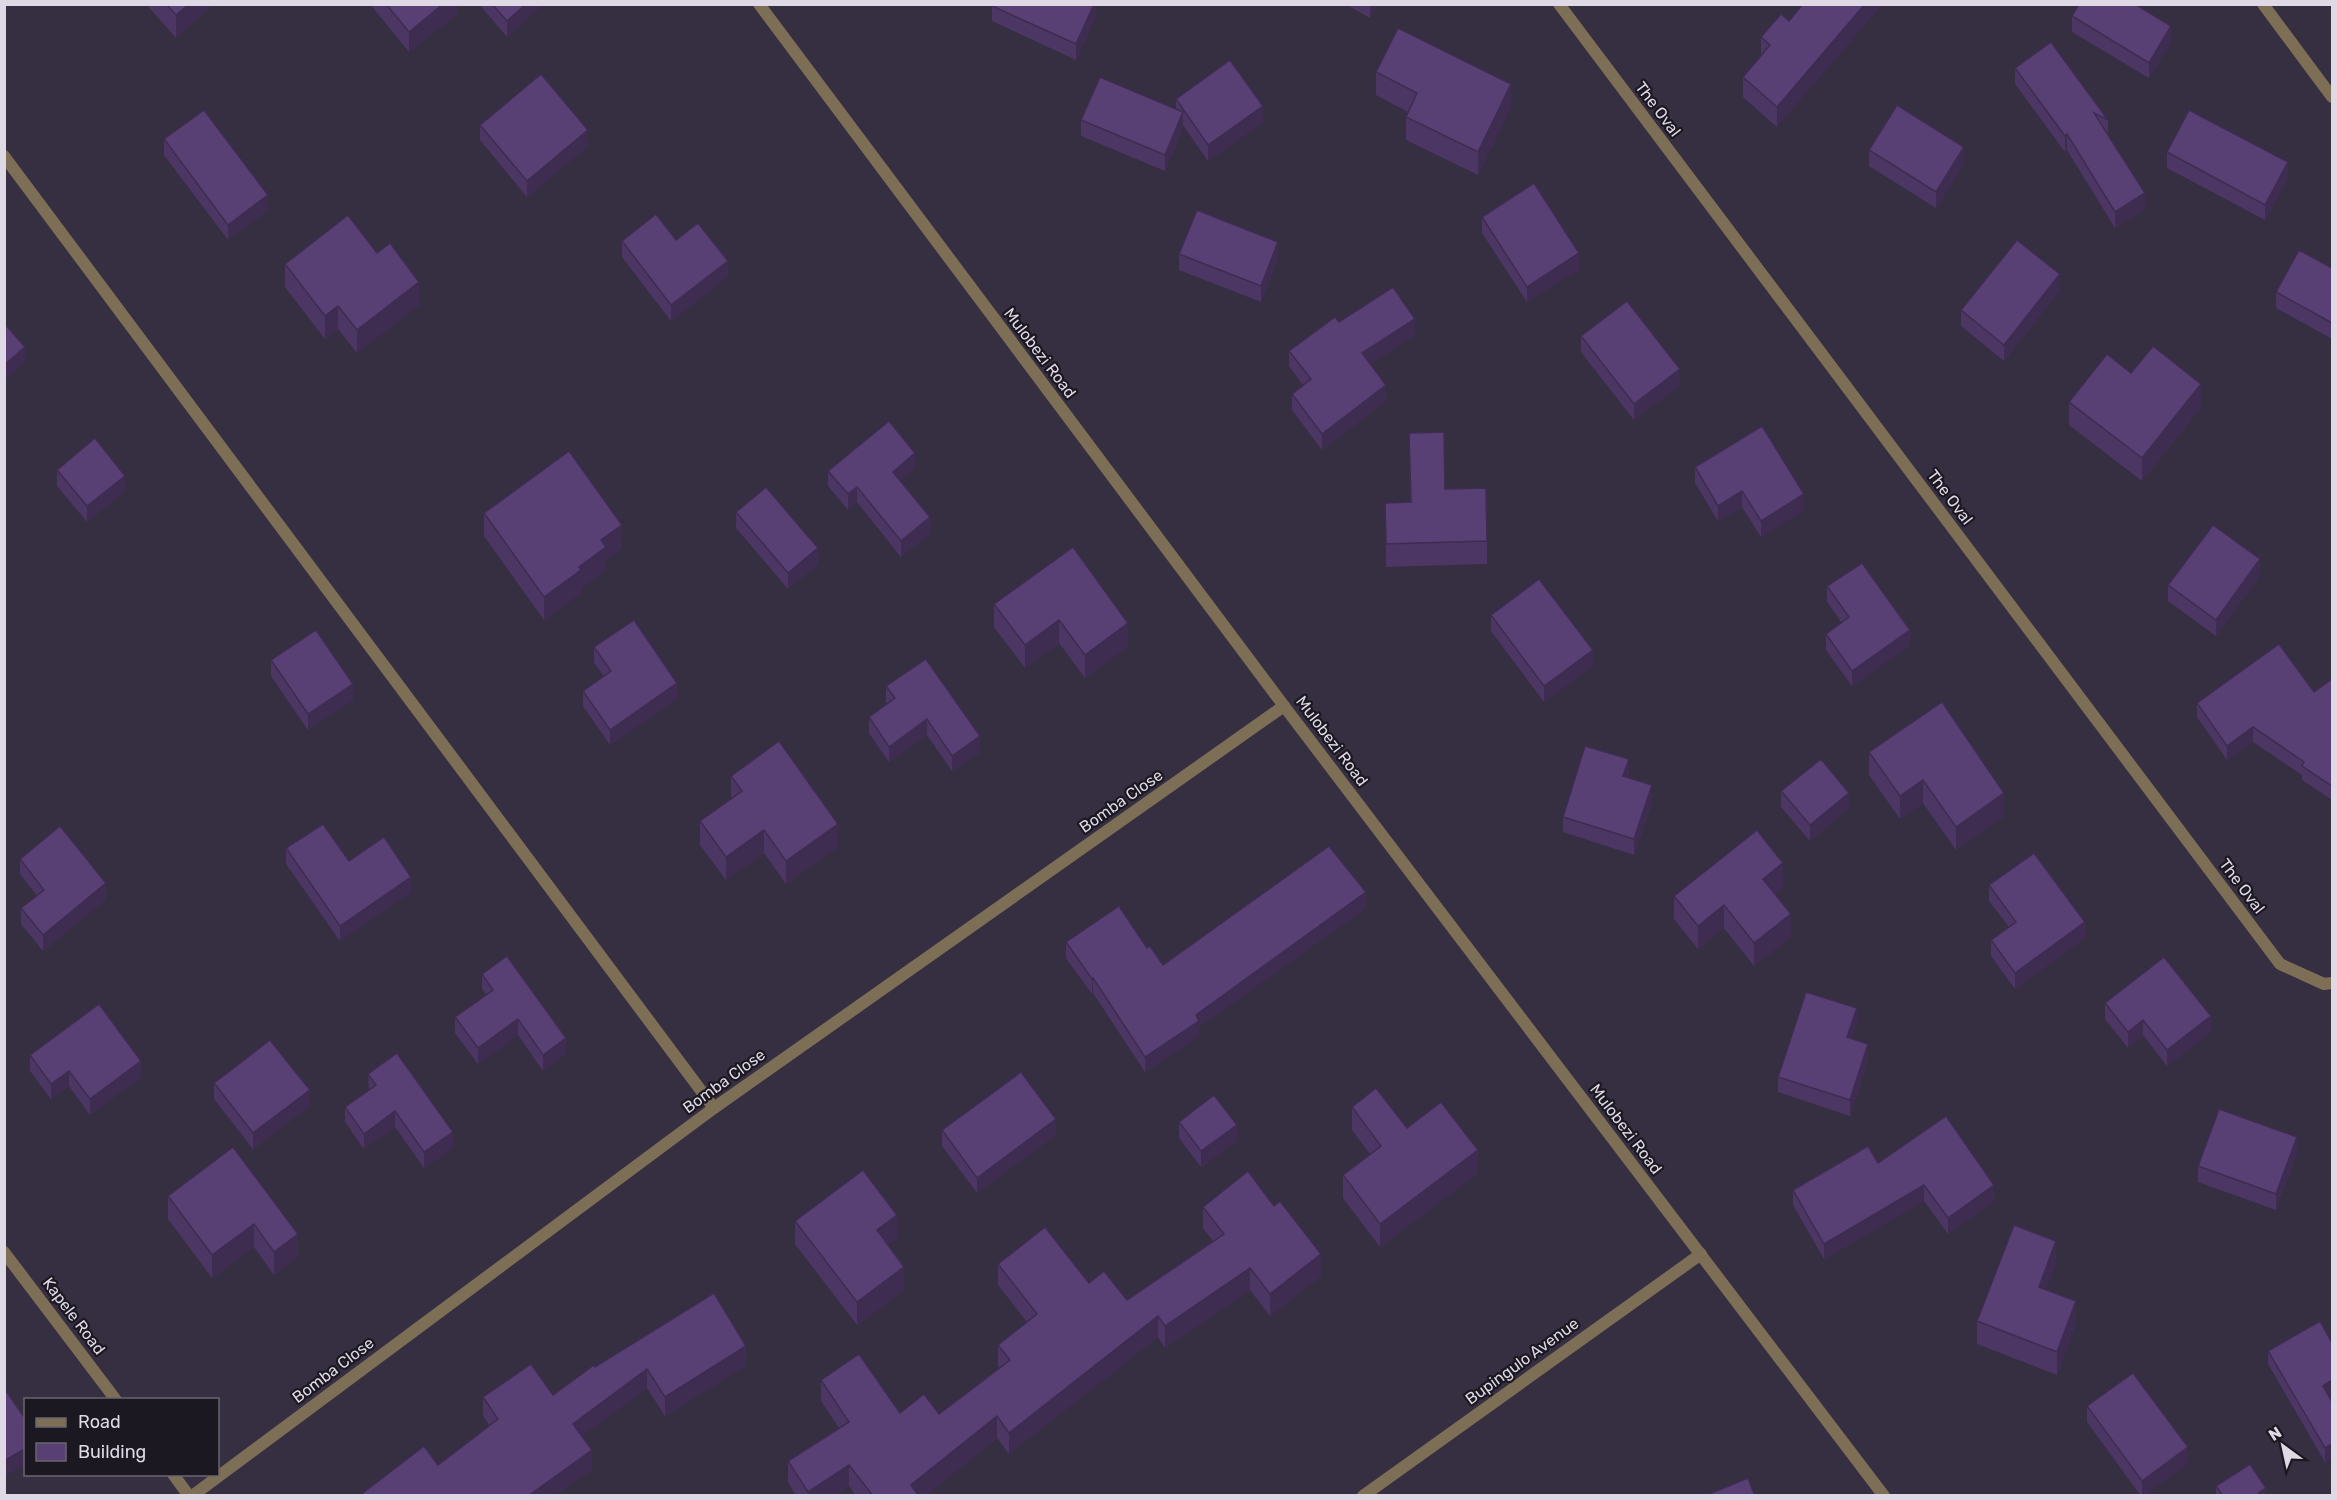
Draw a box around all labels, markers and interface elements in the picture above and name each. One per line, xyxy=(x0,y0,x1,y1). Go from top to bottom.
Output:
street label: The Oval xyxy=(1631,78,1685,140)
street label: Mulobezi Road xyxy=(1000,304,1080,402)
street label: The Oval xyxy=(1923,466,1977,528)
street label: Mulobezi Road xyxy=(1292,692,1372,790)
street label: Bomba Close xyxy=(1076,765,1166,837)
street label: The Oval xyxy=(2215,855,2269,917)
street label: Bomba Close xyxy=(679,1045,769,1117)
street label: Mulobezi Road xyxy=(1586,1080,1666,1178)
street label: Kapele Road xyxy=(39,1274,109,1358)
street label: Bupingulo Avenue xyxy=(1462,1314,1582,1408)
street label: Bomba Close xyxy=(288,1333,378,1407)
legend xyxy=(24,1398,219,1476)
text: Road xyxy=(78,1411,121,1433)
north arrow xyxy=(2253,1416,2313,1476)
text: N xyxy=(2265,1423,2285,1445)
text: Building xyxy=(78,1441,146,1463)

